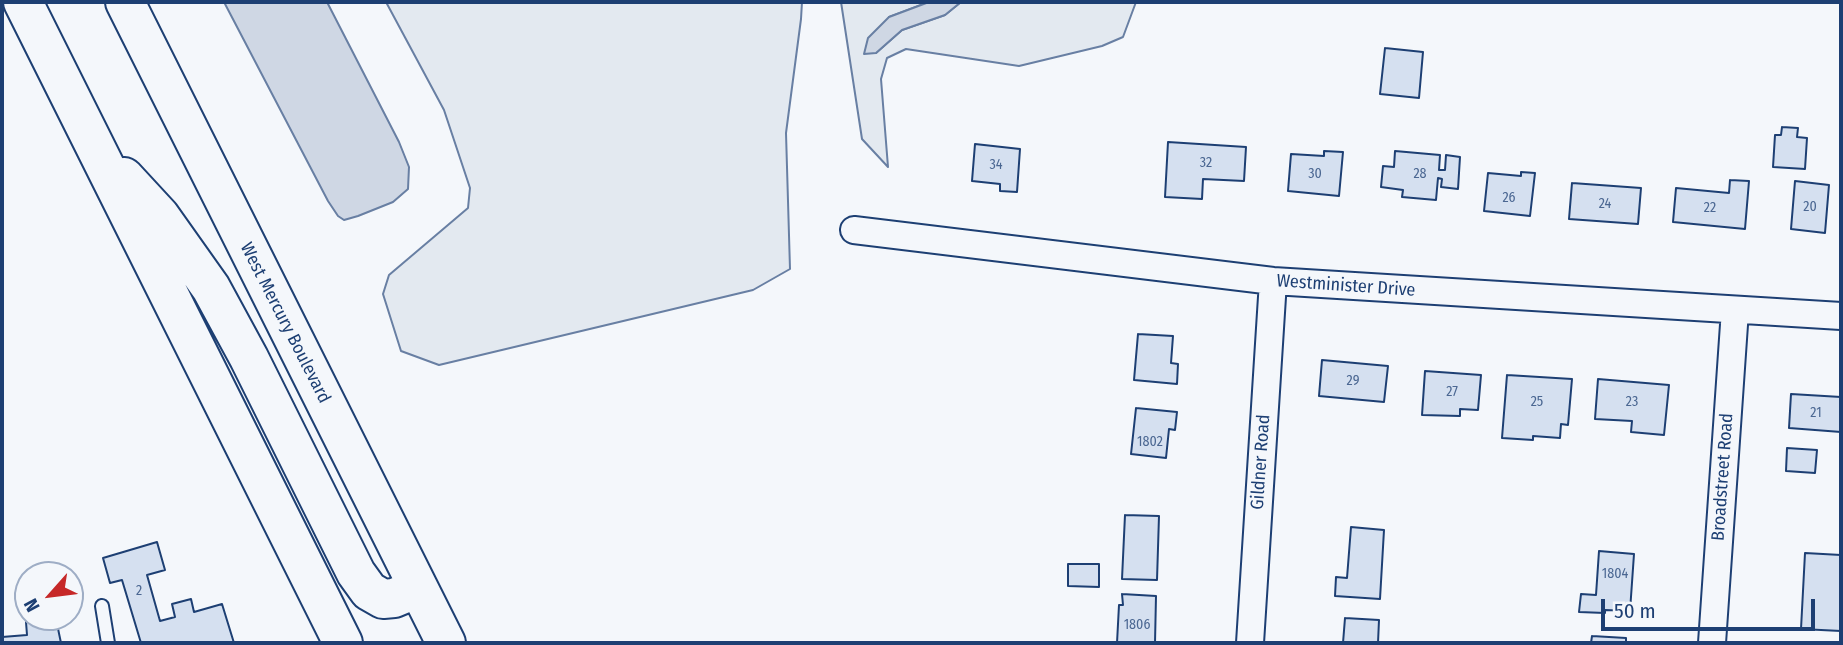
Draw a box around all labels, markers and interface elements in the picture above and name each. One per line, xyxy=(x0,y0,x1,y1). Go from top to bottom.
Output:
house number: 32 xyxy=(1200,155,1212,171)
house number: 34 xyxy=(989,157,1003,173)
house number: 30 xyxy=(1308,166,1322,182)
house number: 28 xyxy=(1413,166,1427,182)
house number: 26 xyxy=(1502,190,1516,206)
house number: 24 xyxy=(1599,196,1611,212)
house number: 20 xyxy=(1803,199,1817,215)
house number: 22 xyxy=(1704,200,1716,216)
street label: West Mercury Boulevard xyxy=(235,239,335,407)
street label: Westminister Drive xyxy=(1276,270,1416,302)
house number: 29 xyxy=(1347,373,1359,389)
house number: 27 xyxy=(1446,384,1458,400)
house number: 25 xyxy=(1531,394,1543,410)
house number: 23 xyxy=(1626,394,1638,410)
house number: 21 xyxy=(1810,405,1822,421)
street label: Broadstreet Road xyxy=(1708,412,1738,542)
street label: Gildner Road xyxy=(1247,414,1275,510)
house number: 1802 xyxy=(1137,434,1163,450)
north arrow xyxy=(14,561,84,631)
house number: 1804 xyxy=(1602,566,1628,582)
house number: 2 xyxy=(136,583,142,599)
scale bar xyxy=(1605,586,1818,630)
text: N xyxy=(19,595,45,616)
text: 50 m xyxy=(1614,598,1656,624)
house number: 1806 xyxy=(1124,617,1150,633)

